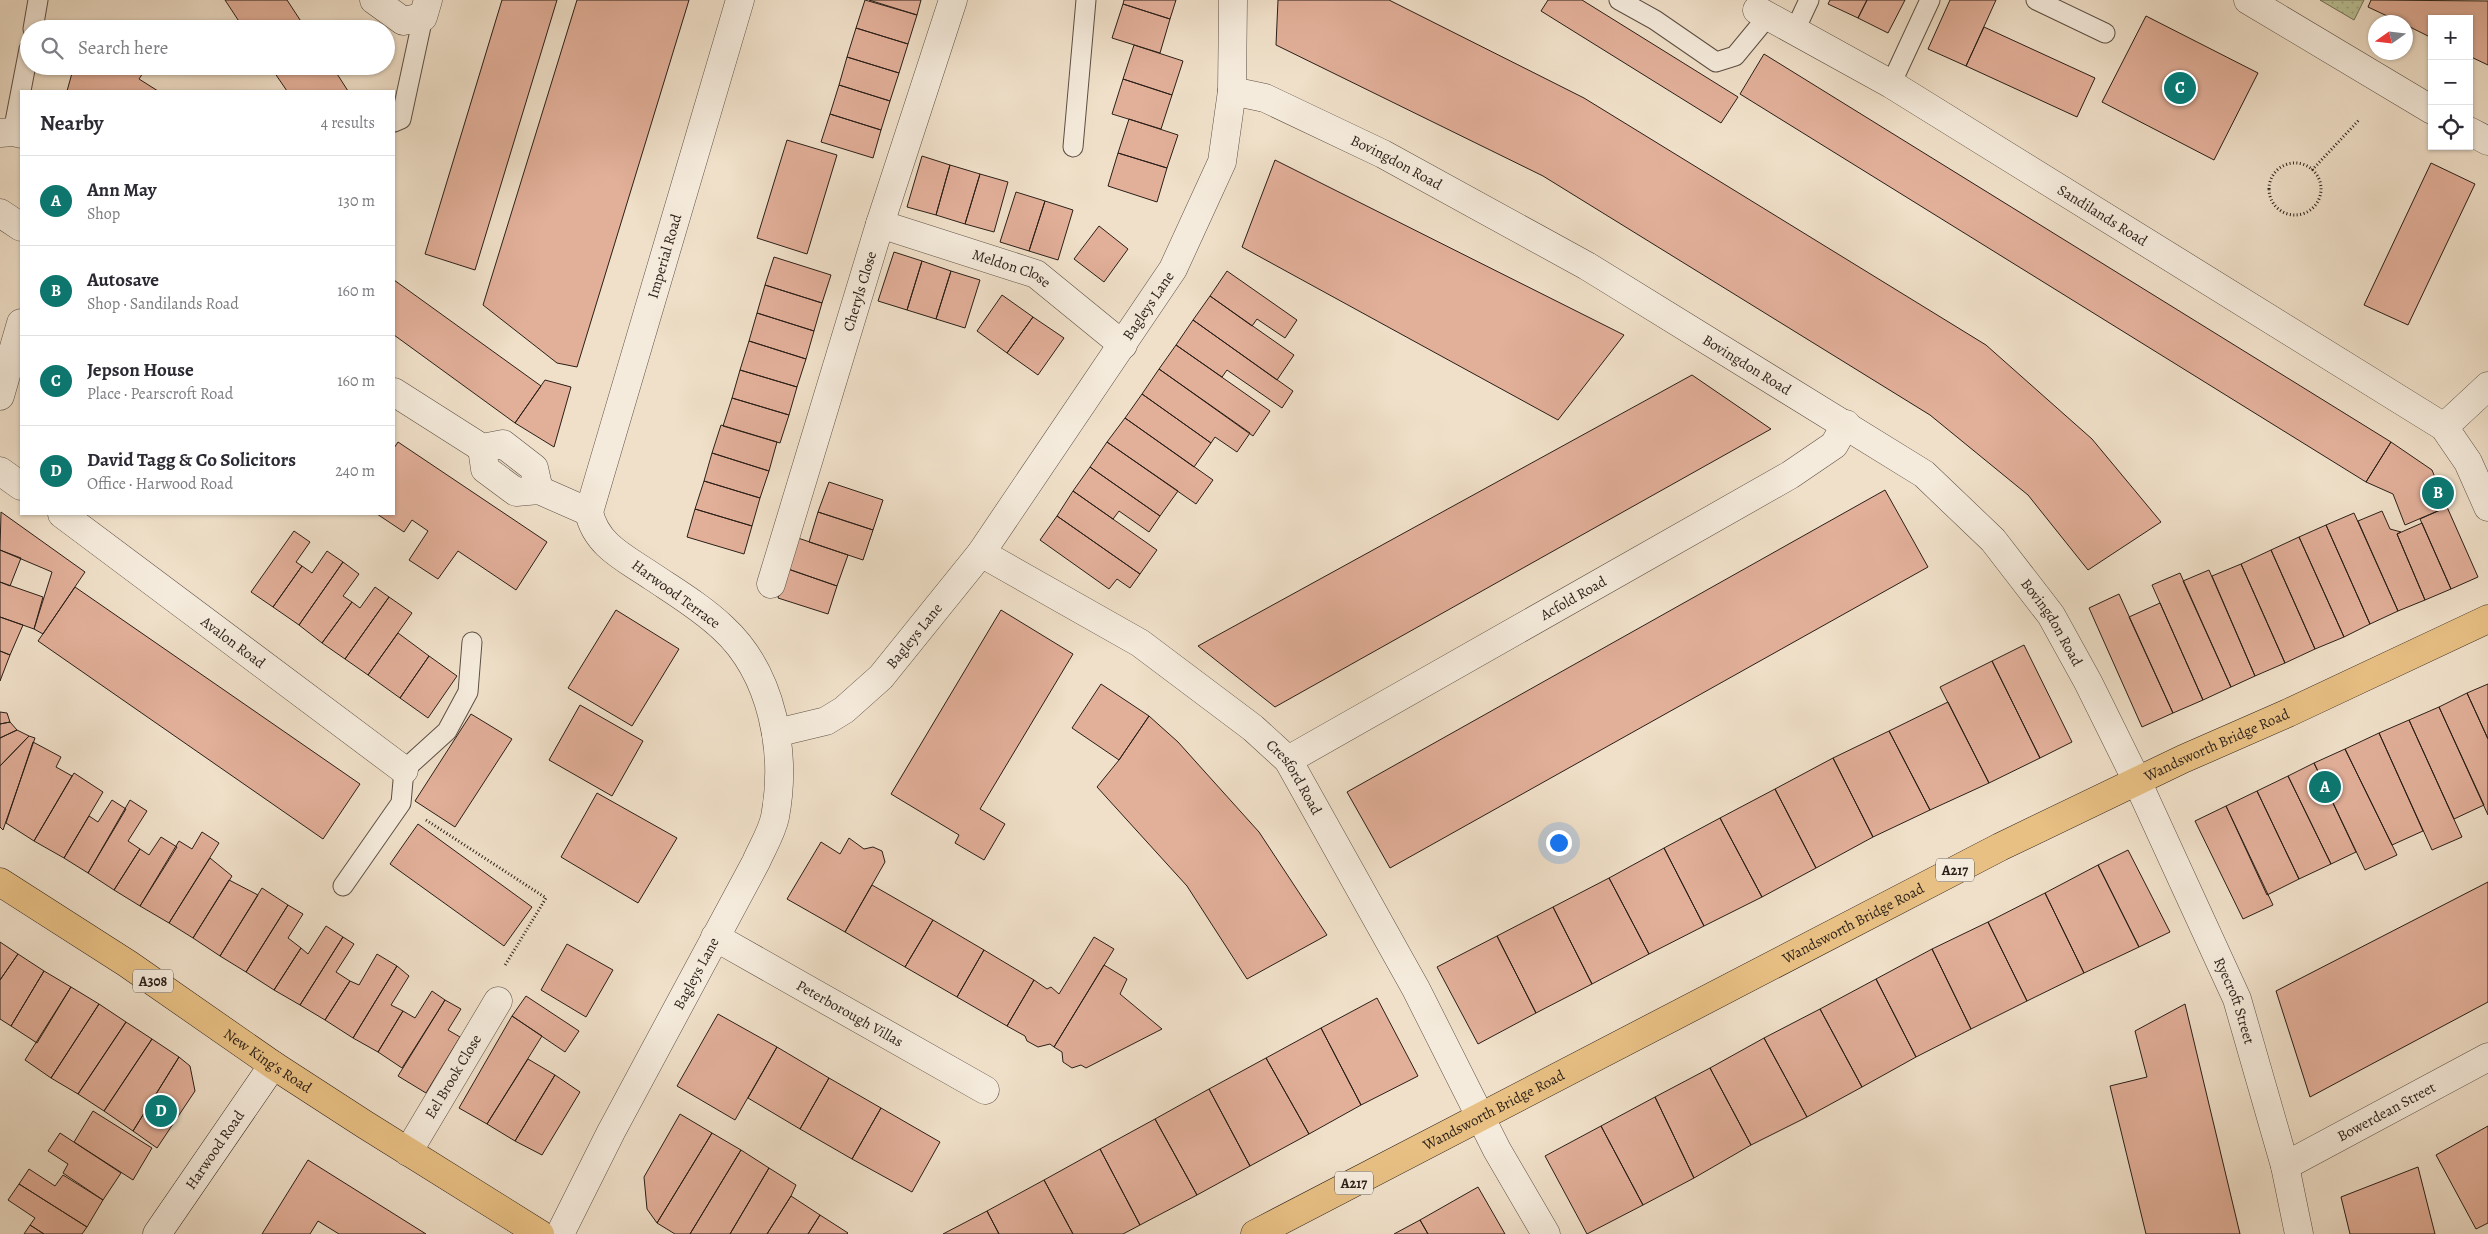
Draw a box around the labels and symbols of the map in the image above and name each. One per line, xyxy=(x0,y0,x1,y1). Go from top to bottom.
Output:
north arrow xyxy=(2368,15,2413,60)
pin: C xyxy=(2164,69,2196,107)
street label: Bovingdon Road xyxy=(1347,130,1447,195)
street label: Sandilands Road xyxy=(2054,180,2152,251)
street label: Imperial Road xyxy=(643,211,687,301)
street label: Meldon Close xyxy=(970,244,1055,292)
street label: Cheryls Close xyxy=(838,248,881,334)
street label: Bagleys Lane xyxy=(1118,267,1179,344)
street label: Bovingdon Road xyxy=(1699,330,1796,400)
pin: B xyxy=(2422,474,2454,512)
street label: Harwood Terrace xyxy=(627,555,725,633)
street label: Acfold Road xyxy=(1536,571,1611,625)
street label: Bovingdon Road xyxy=(2016,574,2088,671)
street label: Bagleys Lane xyxy=(882,599,947,673)
street label: Avalon Road xyxy=(196,611,270,673)
street label: Wandsworth Bridge Road xyxy=(2140,703,2293,787)
street label: Cresford Road xyxy=(1262,735,1327,819)
pin: A xyxy=(2309,768,2341,806)
your location xyxy=(1546,830,1572,856)
road number: A217 xyxy=(1936,858,1974,882)
street label: Wandsworth Bridge Road xyxy=(1778,878,1928,969)
street label: Bagleys Lane xyxy=(669,934,724,1013)
street label: Ryecroft Street xyxy=(2209,954,2259,1046)
road number: A308 xyxy=(133,969,173,992)
street label: Peterborough Villas xyxy=(793,975,907,1052)
street label: New King's Road xyxy=(220,1024,317,1098)
street label: Eel Brook Close xyxy=(420,1030,486,1122)
street label: Wandsworth Bridge Road xyxy=(1419,1065,1569,1156)
street label: Bowerdean Street xyxy=(2334,1077,2439,1146)
pin: D xyxy=(145,1092,177,1130)
street label: Harwood Road xyxy=(181,1106,249,1193)
road number: A217 xyxy=(1335,1172,1373,1194)

